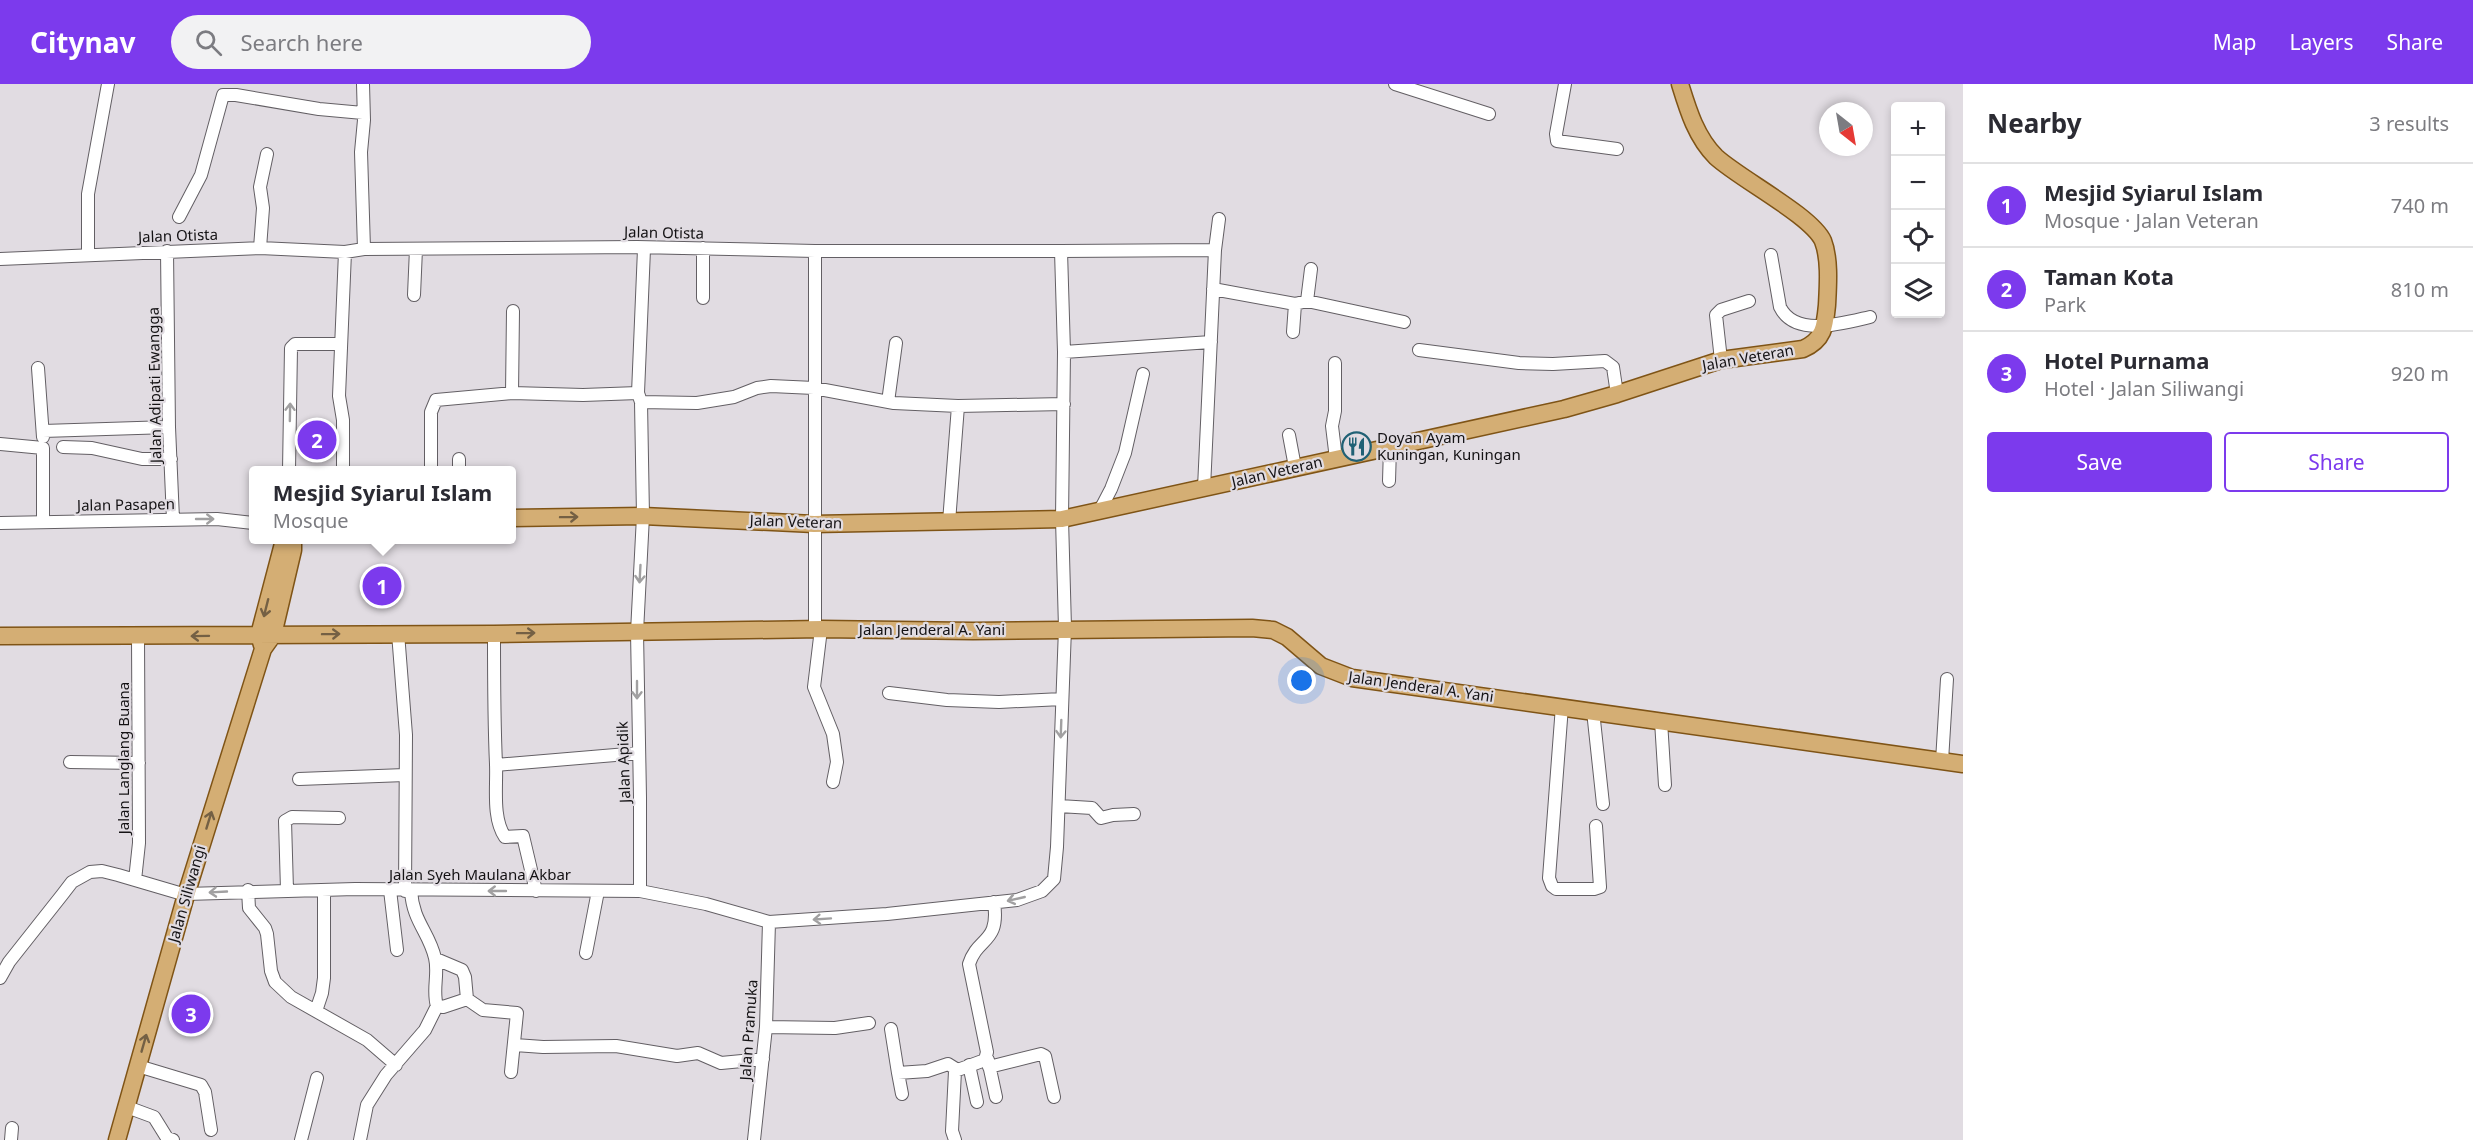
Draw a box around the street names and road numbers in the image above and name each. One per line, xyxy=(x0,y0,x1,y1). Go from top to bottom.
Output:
street label: Jalan Otista xyxy=(622,221,704,243)
street label: Jalan Otista xyxy=(136,224,218,246)
street label: Jalan Adipati Ewangga xyxy=(143,307,165,465)
street label: Jalan Veteran xyxy=(1699,339,1795,375)
street label: Jalan Veteran xyxy=(1227,451,1324,492)
street label: Jalan Pasapen xyxy=(75,493,175,515)
street label: Jalan Veteran xyxy=(747,509,843,533)
street label: Jalan Jenderal A. Yani xyxy=(857,619,1005,639)
street label: Jalan Jenderal A. Yani xyxy=(1345,666,1495,706)
street label: Jalan Langlang Buana xyxy=(113,682,133,836)
street label: Jalan Apidik xyxy=(612,721,634,805)
street label: Jalan Siliwangi xyxy=(162,843,209,947)
street label: Jalan Syeh Maulana Akbar xyxy=(387,864,571,884)
street label: Jalan Pramuka xyxy=(734,979,762,1083)

